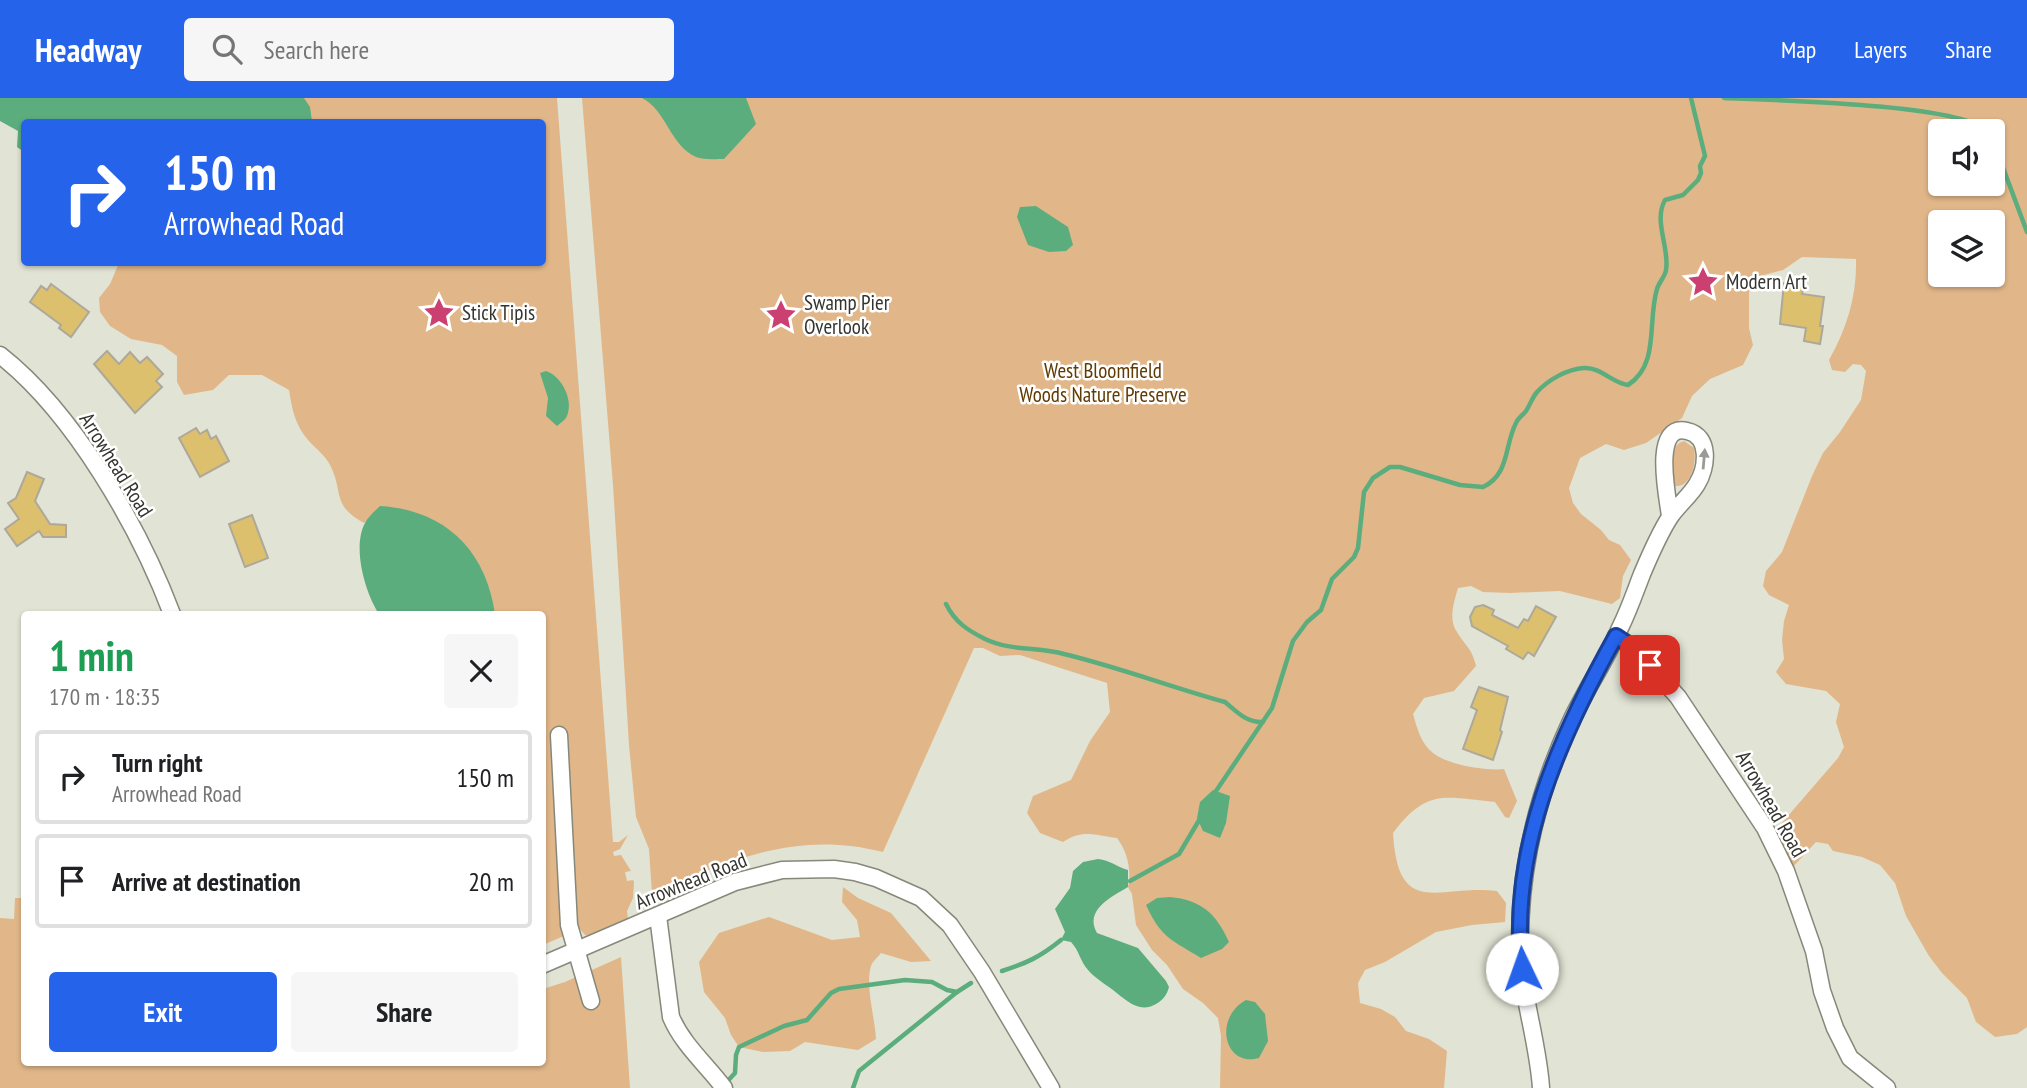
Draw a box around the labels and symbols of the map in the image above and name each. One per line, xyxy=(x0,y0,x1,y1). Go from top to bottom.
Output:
place icon: Modern Art xyxy=(1686,265,1720,299)
place label: Modern Art xyxy=(1726,268,1807,295)
place label: Swamp Pier Overlook xyxy=(804,289,890,340)
place icon: Stick Tipis xyxy=(422,296,456,330)
place icon: Swamp Pier Overlook xyxy=(764,298,798,332)
place label: Stick Tipis xyxy=(462,299,535,326)
park label: West Bloomfield Woods Nature Preserve xyxy=(1019,357,1187,408)
street label: Arrowhead Road xyxy=(74,407,159,522)
one-way arrow xyxy=(1699,448,1710,470)
pin xyxy=(1620,635,1680,695)
street label: Arrowhead Road xyxy=(1730,746,1813,862)
street label: Arrowhead Road xyxy=(631,846,751,915)
position arrow xyxy=(1485,932,1559,1006)

